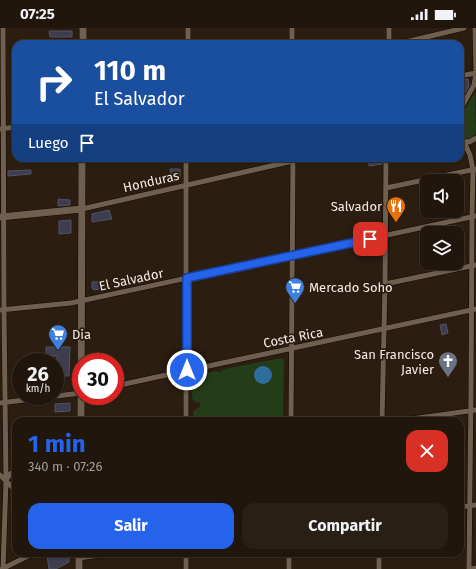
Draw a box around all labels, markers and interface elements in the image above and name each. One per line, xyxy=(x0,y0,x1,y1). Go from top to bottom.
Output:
text: 07:25 xyxy=(20,5,55,23)
text: 110 m xyxy=(94,54,166,87)
icon: right xyxy=(28,56,80,108)
text: El Salvador xyxy=(94,88,185,110)
icon: arrive xyxy=(76,132,98,154)
text: Luego xyxy=(28,134,68,152)
street label: Honduras xyxy=(122,168,181,195)
map controls xyxy=(420,174,464,270)
button: sound xyxy=(420,174,464,218)
restaurant icon: Salvador xyxy=(385,195,407,223)
place label: Salvador xyxy=(331,199,382,214)
pin xyxy=(353,222,387,256)
button: layers xyxy=(420,226,464,270)
icon: arrive xyxy=(359,228,381,250)
street label: El Salvador xyxy=(98,265,165,294)
supermarket icon: Mercado Soho xyxy=(284,276,306,304)
place label: Mercado Soho xyxy=(309,280,393,295)
supermarket icon: Dia xyxy=(47,323,69,351)
street label: Costa Rica xyxy=(262,324,324,351)
place label: Dia xyxy=(72,327,91,342)
place label: San Francisco Javier xyxy=(354,347,434,377)
position arrow xyxy=(166,349,208,391)
church icon: San Francisco Javier xyxy=(437,350,459,378)
speed limit sign: 30 xyxy=(72,353,124,405)
text: 26 xyxy=(27,362,49,386)
text: km/h xyxy=(26,383,50,395)
text: 1 min xyxy=(28,430,86,458)
button: close xyxy=(406,430,448,472)
text: 340 m · 07:26 xyxy=(28,459,102,474)
button: Salir xyxy=(28,503,234,549)
button: Compartir xyxy=(242,503,448,549)

